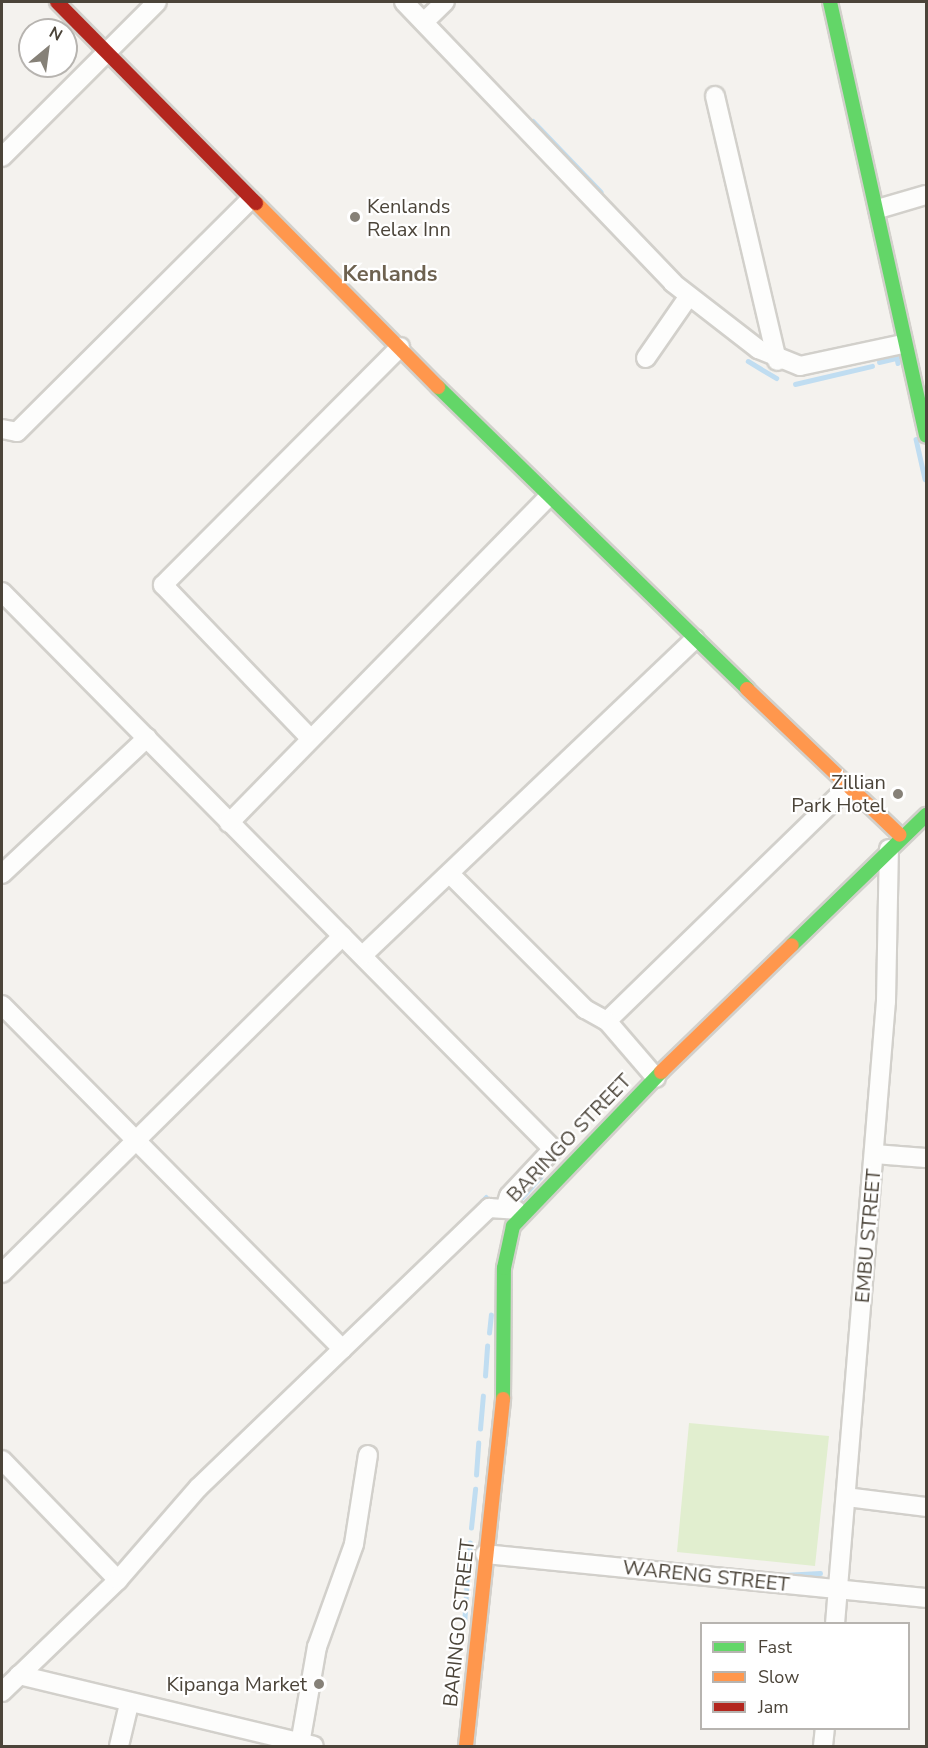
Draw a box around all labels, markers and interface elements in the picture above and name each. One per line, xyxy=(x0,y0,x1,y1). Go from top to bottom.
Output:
north arrow xyxy=(18,18,78,78)
text: N xyxy=(45,21,66,47)
place label: Kenlands Relax Inn xyxy=(367,194,451,241)
marker: Kenlands Relax Inn xyxy=(348,210,362,224)
district label: Kenlands xyxy=(343,262,437,288)
place label: Zillian Park Hotel xyxy=(791,771,886,818)
marker: Zillian Park Hotel xyxy=(891,787,905,801)
street label: BARINGO STREET xyxy=(502,1069,636,1207)
street label: EMBU STREET xyxy=(850,1168,886,1304)
street label: BARINGO STREET xyxy=(438,1538,480,1708)
street label: WARENG STREET xyxy=(621,1555,791,1597)
legend xyxy=(700,1622,910,1730)
text: Fast xyxy=(758,1635,792,1659)
text: Slow xyxy=(758,1665,799,1689)
place label: Kipanga Market xyxy=(167,1672,307,1696)
marker: Kipanga Market xyxy=(312,1677,326,1691)
text: Jam xyxy=(758,1695,789,1719)

